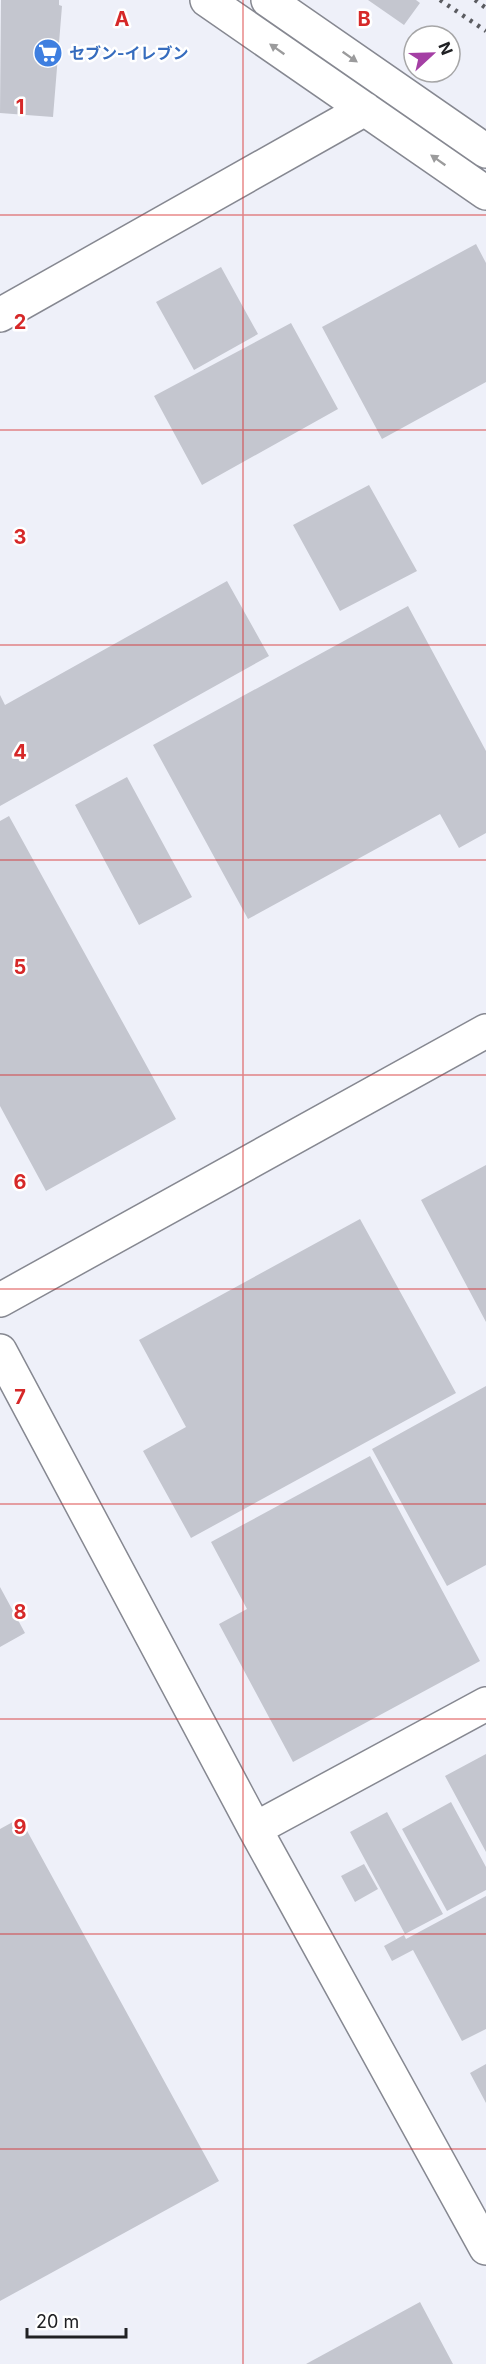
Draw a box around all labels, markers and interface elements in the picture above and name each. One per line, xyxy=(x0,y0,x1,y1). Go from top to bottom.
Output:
text: A xyxy=(115,7,130,31)
text: B xyxy=(357,7,371,31)
north arrow xyxy=(402,24,462,84)
supermarket icon: セブン-イレブン xyxy=(32,37,64,69)
text: N xyxy=(434,39,457,58)
place label: セブン-イレブン xyxy=(69,43,189,63)
one-way arrow xyxy=(270,43,286,55)
one-way arrow xyxy=(342,51,358,63)
text: 1 xyxy=(16,95,24,119)
one-way arrow xyxy=(430,154,446,166)
text: 2 xyxy=(14,310,26,334)
text: 3 xyxy=(14,525,26,549)
text: 4 xyxy=(13,740,27,764)
text: 5 xyxy=(14,955,26,979)
text: 6 xyxy=(14,1170,27,1194)
text: 7 xyxy=(14,1385,26,1409)
text: 8 xyxy=(13,1600,27,1624)
text: 9 xyxy=(14,1815,27,1839)
scale bar xyxy=(27,2301,126,2339)
text: 20 m xyxy=(36,2311,79,2332)

